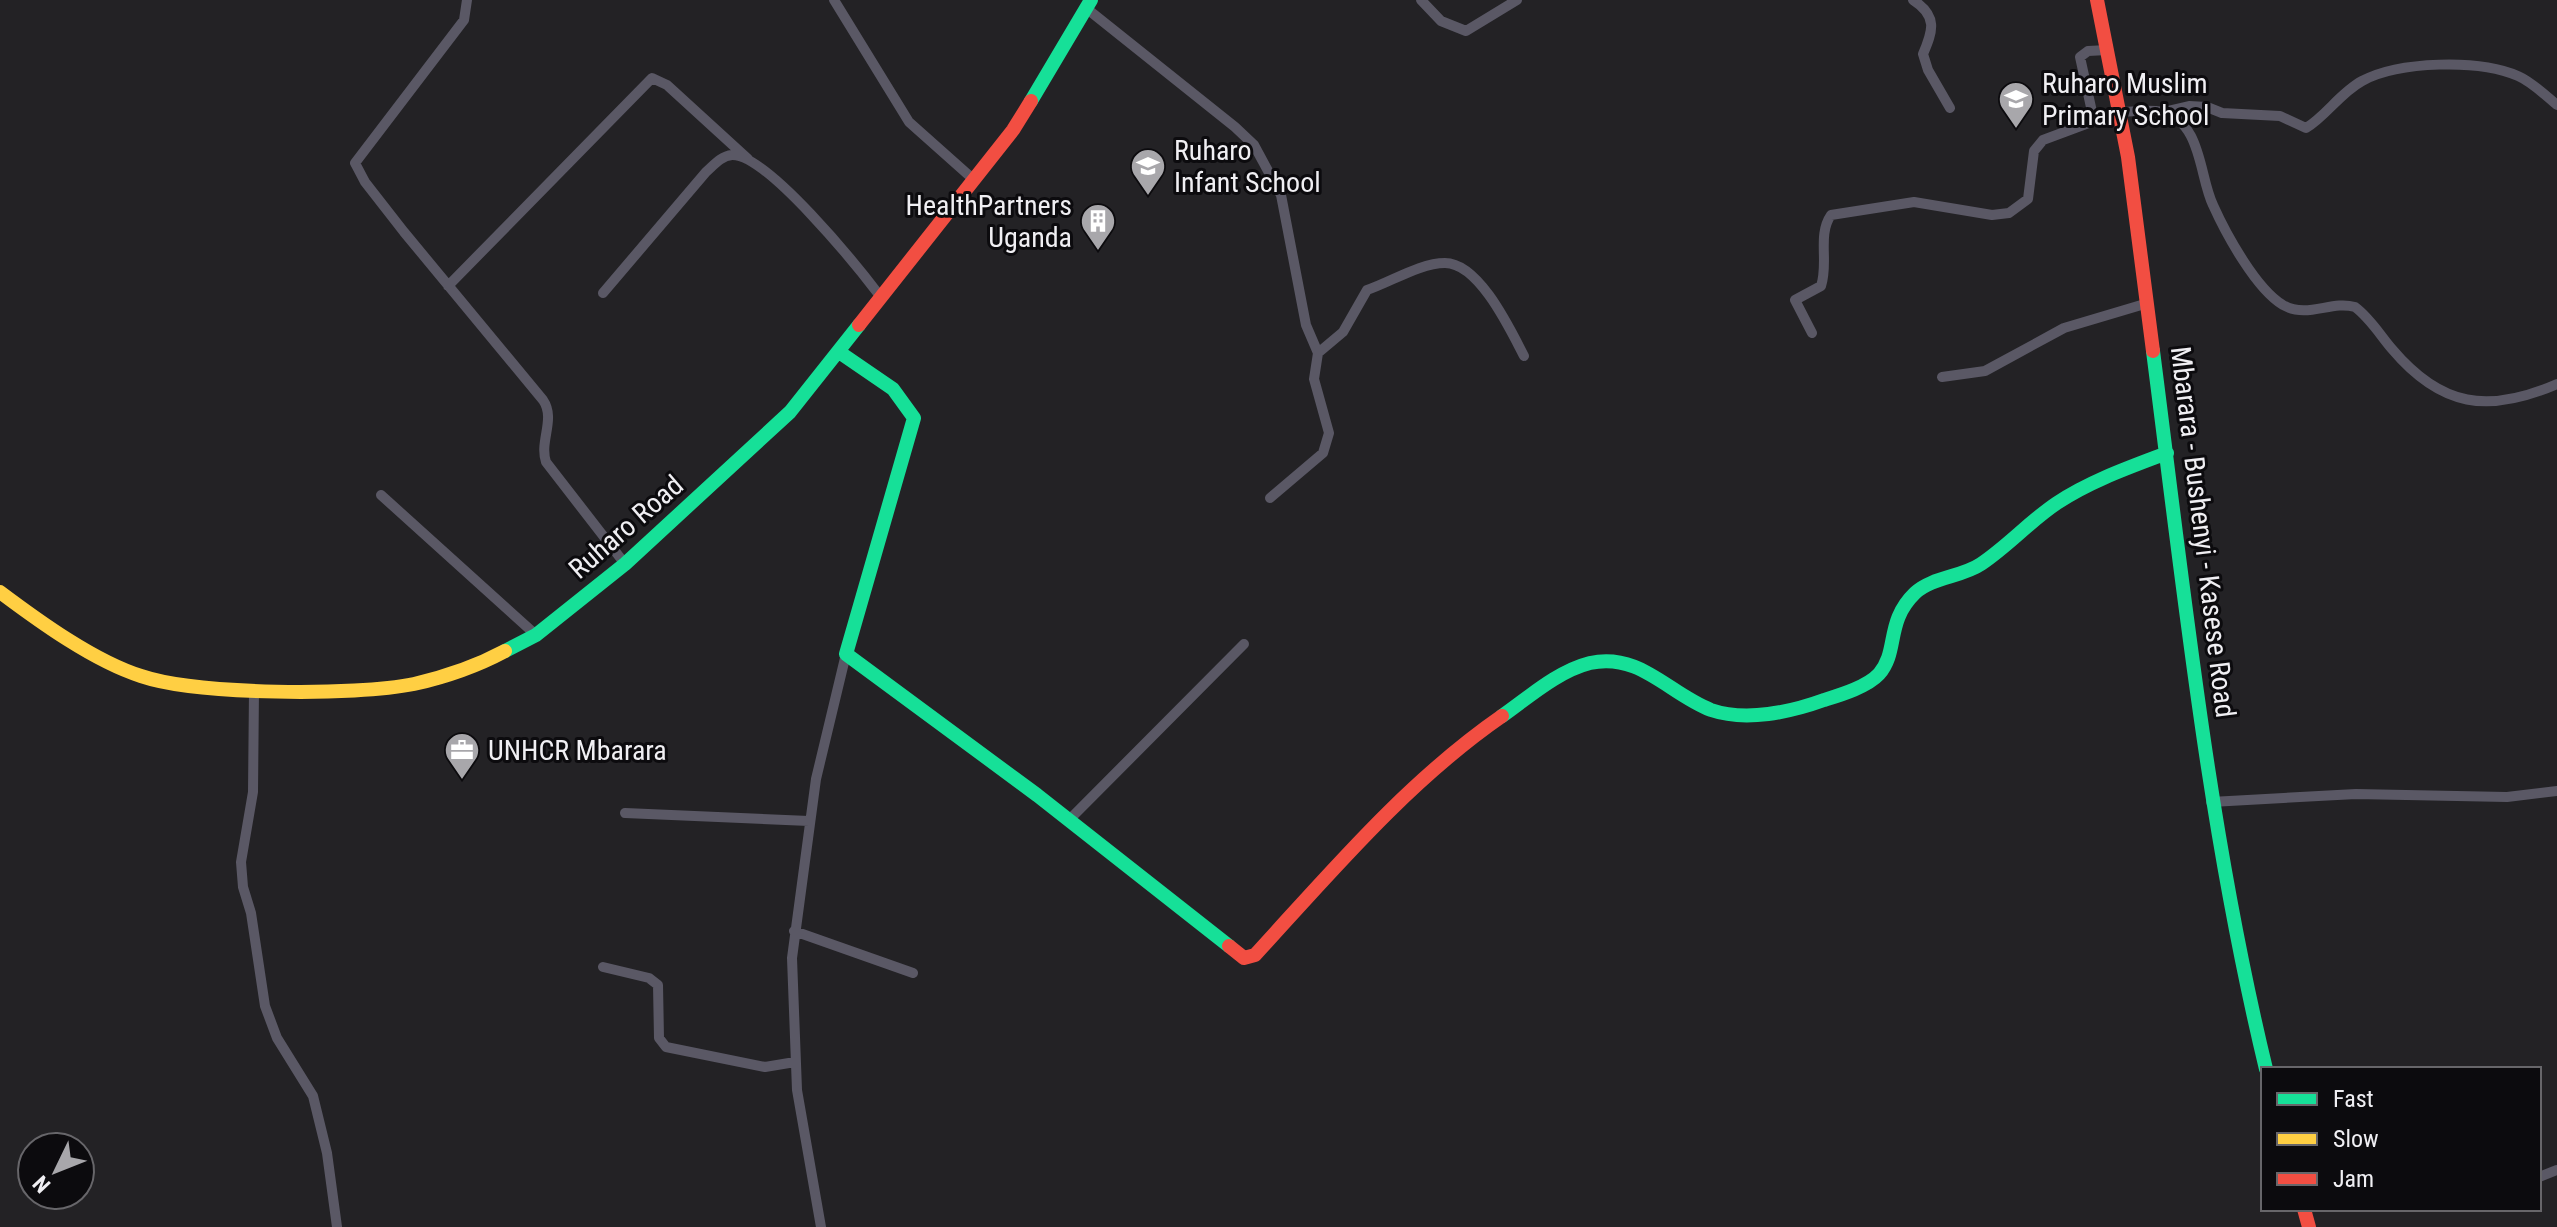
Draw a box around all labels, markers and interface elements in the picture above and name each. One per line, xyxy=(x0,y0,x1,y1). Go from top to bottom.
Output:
place label: Ruharo Muslim Primary School xyxy=(2042,67,2209,132)
school or university icon: Ruharo Muslim Primary School xyxy=(1997,80,2035,130)
place label: Ruharo Infant School xyxy=(1174,134,1321,199)
school or university icon: Ruharo Infant School xyxy=(1129,147,1167,197)
place label: HealthPartners Uganda xyxy=(906,189,1072,254)
building icon: HealthPartners Uganda xyxy=(1079,202,1117,252)
street label: Mbarara - Bushenyi - Kasese Road xyxy=(2164,344,2242,720)
street label: Ruharo Road xyxy=(562,469,690,585)
office icon: UNHCR Mbarara xyxy=(443,731,481,781)
place label: UNHCR Mbarara xyxy=(488,734,667,767)
legend xyxy=(2261,1067,2541,1211)
text: Fast xyxy=(2333,1085,2374,1113)
text: Slow xyxy=(2333,1125,2379,1153)
north arrow xyxy=(16,1131,96,1211)
text: Jam xyxy=(2333,1165,2374,1193)
text: N xyxy=(28,1171,55,1198)

